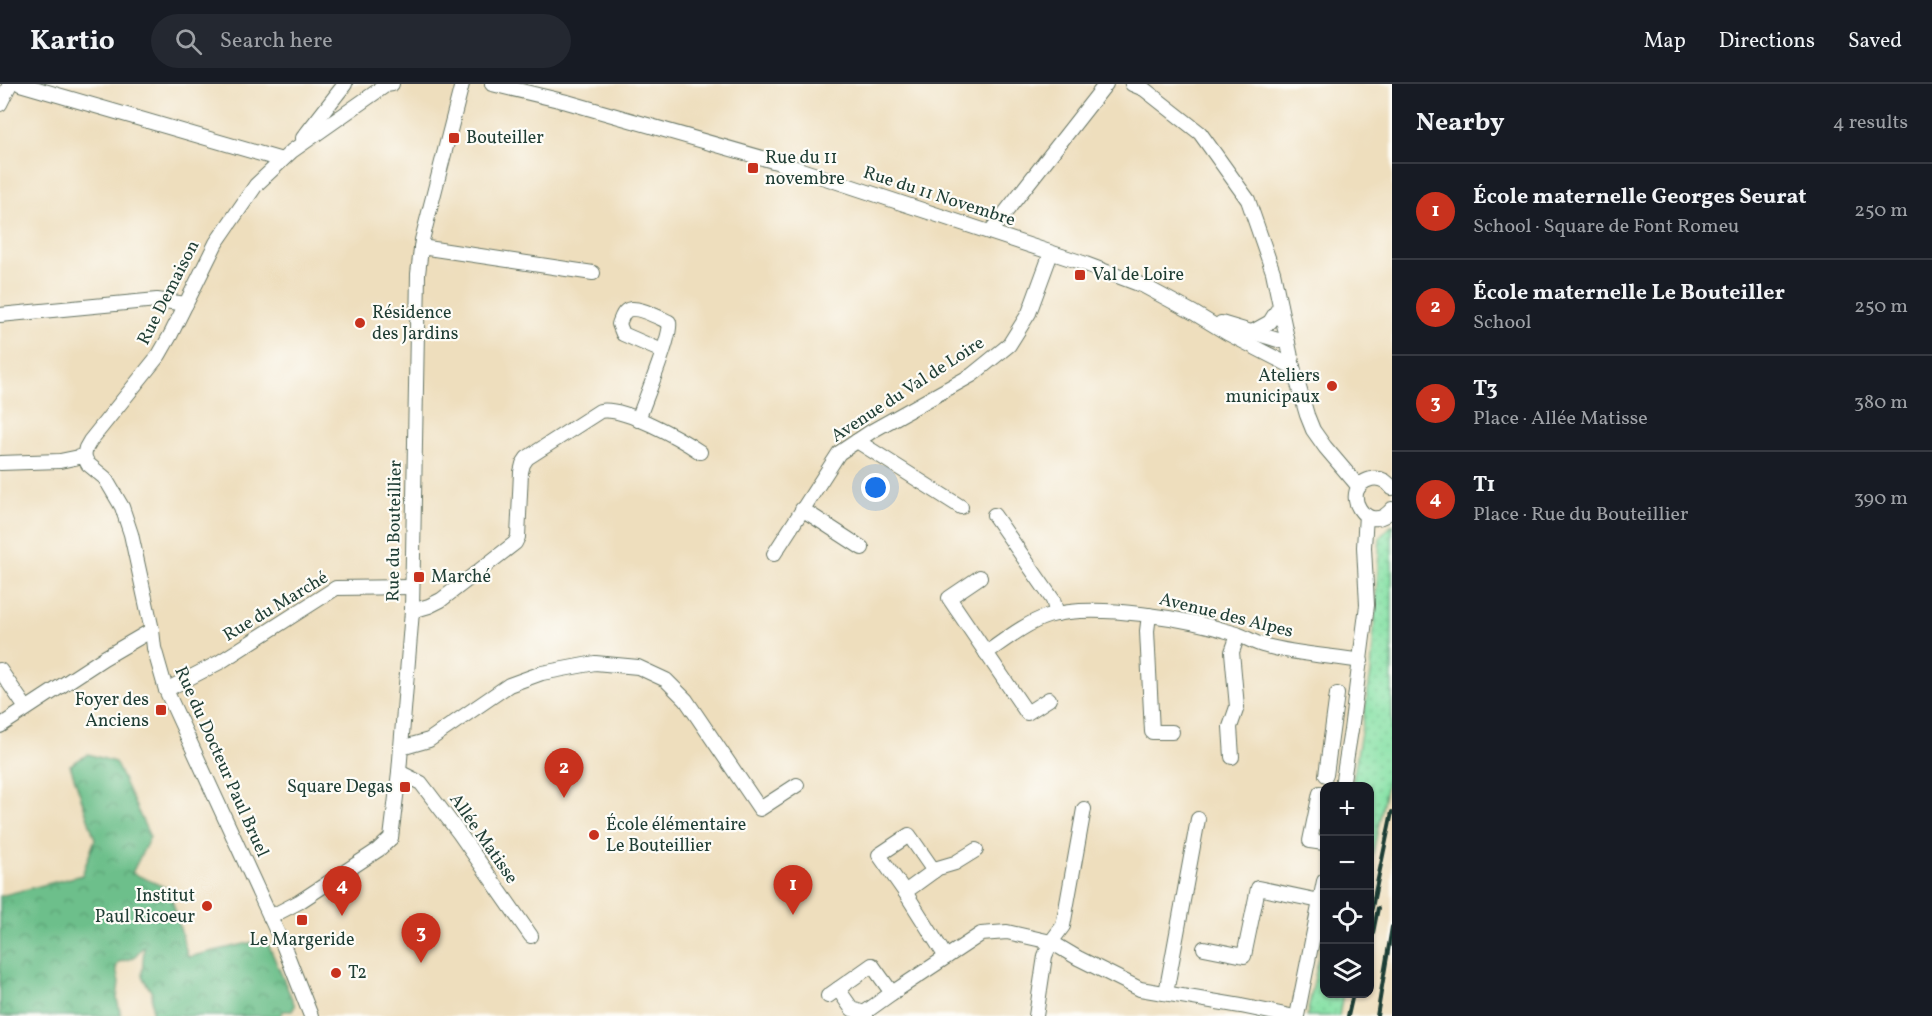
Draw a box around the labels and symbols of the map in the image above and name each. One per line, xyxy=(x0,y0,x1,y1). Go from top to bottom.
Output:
place label: Bouteiller xyxy=(466,126,544,151)
marker: Bouteiller xyxy=(447,131,461,145)
place label: Rue du 11 novembre xyxy=(765,146,845,192)
marker: Rue du 11 novembre xyxy=(746,161,760,175)
street label: Rue du 11 Novembre xyxy=(860,161,1018,233)
street label: Rue Demaison xyxy=(132,236,206,350)
place label: Val de Loire xyxy=(1092,263,1184,288)
marker: Val de Loire xyxy=(1073,268,1087,282)
place label: Résidence des Jardins xyxy=(372,301,458,347)
marker: Résidence des Jardins xyxy=(353,316,367,330)
street label: Avenue du Val de Loire xyxy=(827,331,989,449)
place label: Ateliers municipaux xyxy=(1225,364,1320,410)
marker: Ateliers municipaux xyxy=(1325,379,1339,393)
street label: Rue du Bouteillier xyxy=(381,459,409,602)
your location xyxy=(861,473,890,502)
place label: Marché xyxy=(431,565,491,590)
street label: Rue du Marché xyxy=(219,566,333,648)
marker: Marché xyxy=(412,570,426,584)
street label: Avenue des Alpes xyxy=(1156,587,1296,645)
street label: Rue du Docteur Paul Bruel xyxy=(168,663,274,861)
place label: Foyer des Anciens xyxy=(75,688,149,734)
marker: Foyer des Anciens xyxy=(154,703,168,717)
pin: 2 xyxy=(544,748,584,798)
place label: Square Degas xyxy=(287,775,393,800)
marker: Square Degas xyxy=(398,780,412,794)
street label: Allée Matisse xyxy=(443,789,523,889)
place label: École élémentaire Le Bouteillier xyxy=(606,813,746,859)
marker: École élémentaire Le Bouteillier xyxy=(587,828,601,842)
pin: 4 xyxy=(322,866,362,916)
pin: 1 xyxy=(774,866,812,915)
place label: Institut Paul Ricoeur xyxy=(95,884,195,930)
marker: Institut Paul Ricoeur xyxy=(200,899,214,913)
marker: Le Margeride xyxy=(295,913,309,927)
pin: 3 xyxy=(402,914,440,963)
place label: Le Margeride xyxy=(250,928,354,953)
place label: T2 xyxy=(348,961,367,986)
marker: T2 xyxy=(329,966,343,980)

